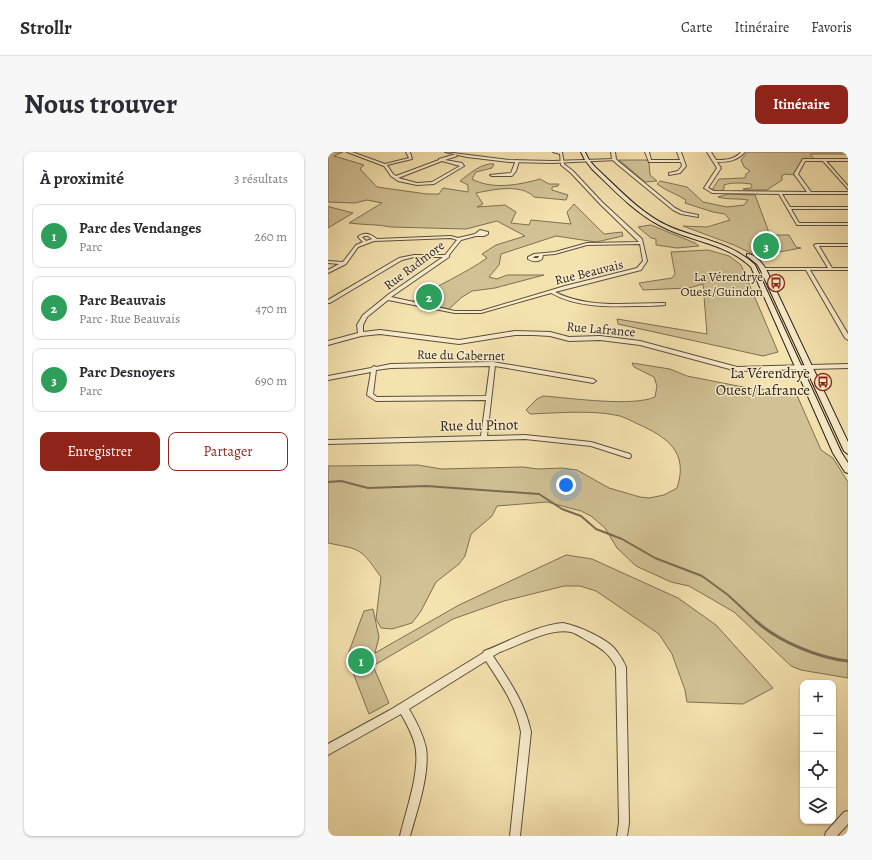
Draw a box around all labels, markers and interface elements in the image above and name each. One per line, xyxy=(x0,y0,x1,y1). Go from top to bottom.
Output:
text: Strollr xyxy=(20,15,72,41)
text: Carte xyxy=(681,18,712,37)
text: Itinéraire xyxy=(734,18,789,37)
text: Favoris xyxy=(811,18,852,37)
text: Nous trouver xyxy=(24,85,177,123)
button: Itinéraire xyxy=(755,85,848,124)
text: À proximité xyxy=(40,167,124,190)
text: 3 résultats xyxy=(234,170,288,187)
text: Parc des Vendanges xyxy=(79,218,201,238)
text: 1 xyxy=(52,228,56,245)
text: 260 m xyxy=(254,228,287,245)
pin: 3 xyxy=(753,231,779,261)
street label: Rue Radmore xyxy=(380,237,448,293)
text: Parc xyxy=(79,238,102,255)
street label: Rue Beauvais xyxy=(553,255,625,289)
place label: La Vérendrye Ouest/Guindon xyxy=(681,268,763,300)
bus stop icon: La Vérendrye Ouest/Guindon xyxy=(766,273,786,293)
pin: 2 xyxy=(416,282,442,312)
text: Parc Beauvais xyxy=(79,290,166,310)
text: 2 xyxy=(51,300,57,317)
text: 470 m xyxy=(255,300,287,317)
text: Parc · Rue Beauvais xyxy=(79,310,180,327)
street label: Rue Lafrance xyxy=(566,318,636,340)
street label: Rue du Cabernet xyxy=(417,346,506,364)
text: Parc Desnoyers xyxy=(79,362,175,382)
place label: La Vérendrye Ouest/Lafrance xyxy=(716,363,810,400)
text: 3 xyxy=(51,372,57,389)
text: 690 m xyxy=(255,372,287,389)
bus stop icon: La Vérendrye Ouest/Lafrance xyxy=(813,372,833,392)
text: Parc xyxy=(79,382,102,399)
street label: Rue du Pinot xyxy=(440,414,519,436)
button: Enregistrer xyxy=(40,432,160,471)
button: Partager xyxy=(168,432,288,471)
your location xyxy=(556,475,576,495)
pin: 1 xyxy=(348,646,374,676)
map controls xyxy=(800,680,836,824)
button: + xyxy=(800,680,836,716)
button: − xyxy=(800,716,836,752)
button: locate xyxy=(800,752,836,788)
button: layers xyxy=(800,788,836,824)

